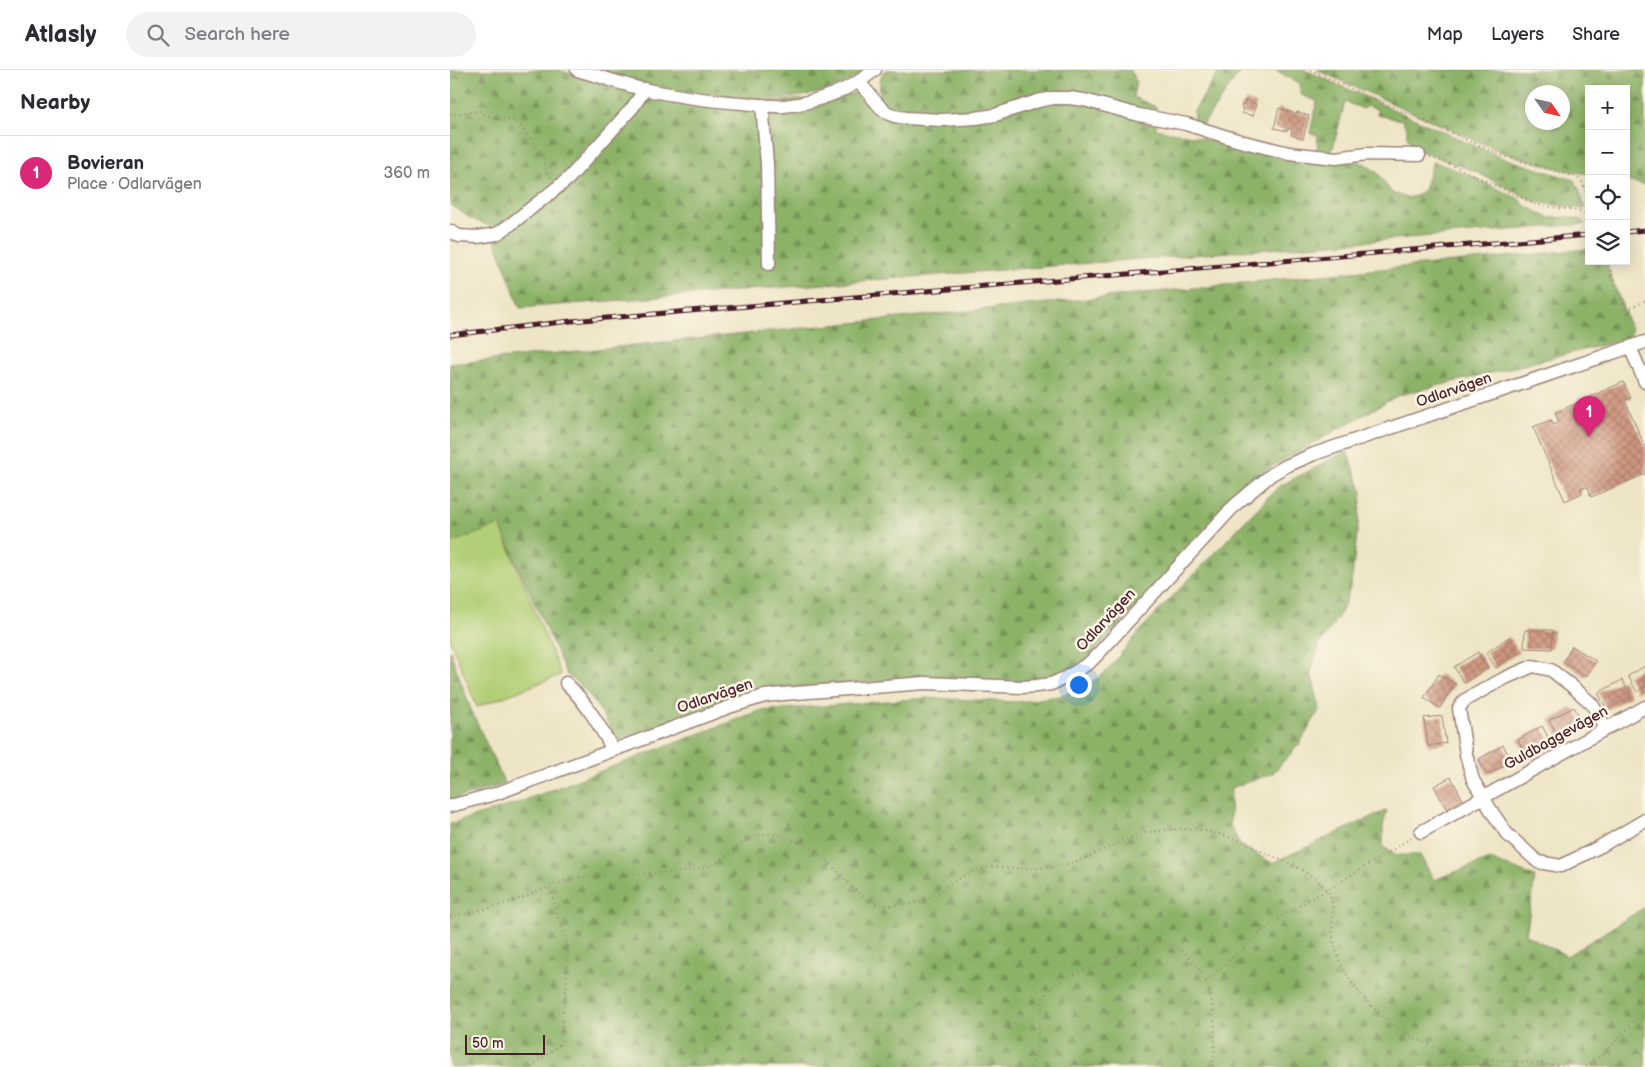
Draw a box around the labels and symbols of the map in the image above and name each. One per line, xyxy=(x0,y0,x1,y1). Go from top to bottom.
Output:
north arrow xyxy=(1525,85,1570,130)
street label: Odlarvägen xyxy=(1414,368,1494,412)
pin: 1 xyxy=(1573,396,1605,437)
street label: Odlarvägen xyxy=(1072,585,1140,655)
your location xyxy=(1066,672,1092,698)
street label: Odlarvägen xyxy=(675,674,755,718)
street label: Guldbaggevägen xyxy=(1501,702,1611,774)
scale bar xyxy=(465,1032,545,1055)

